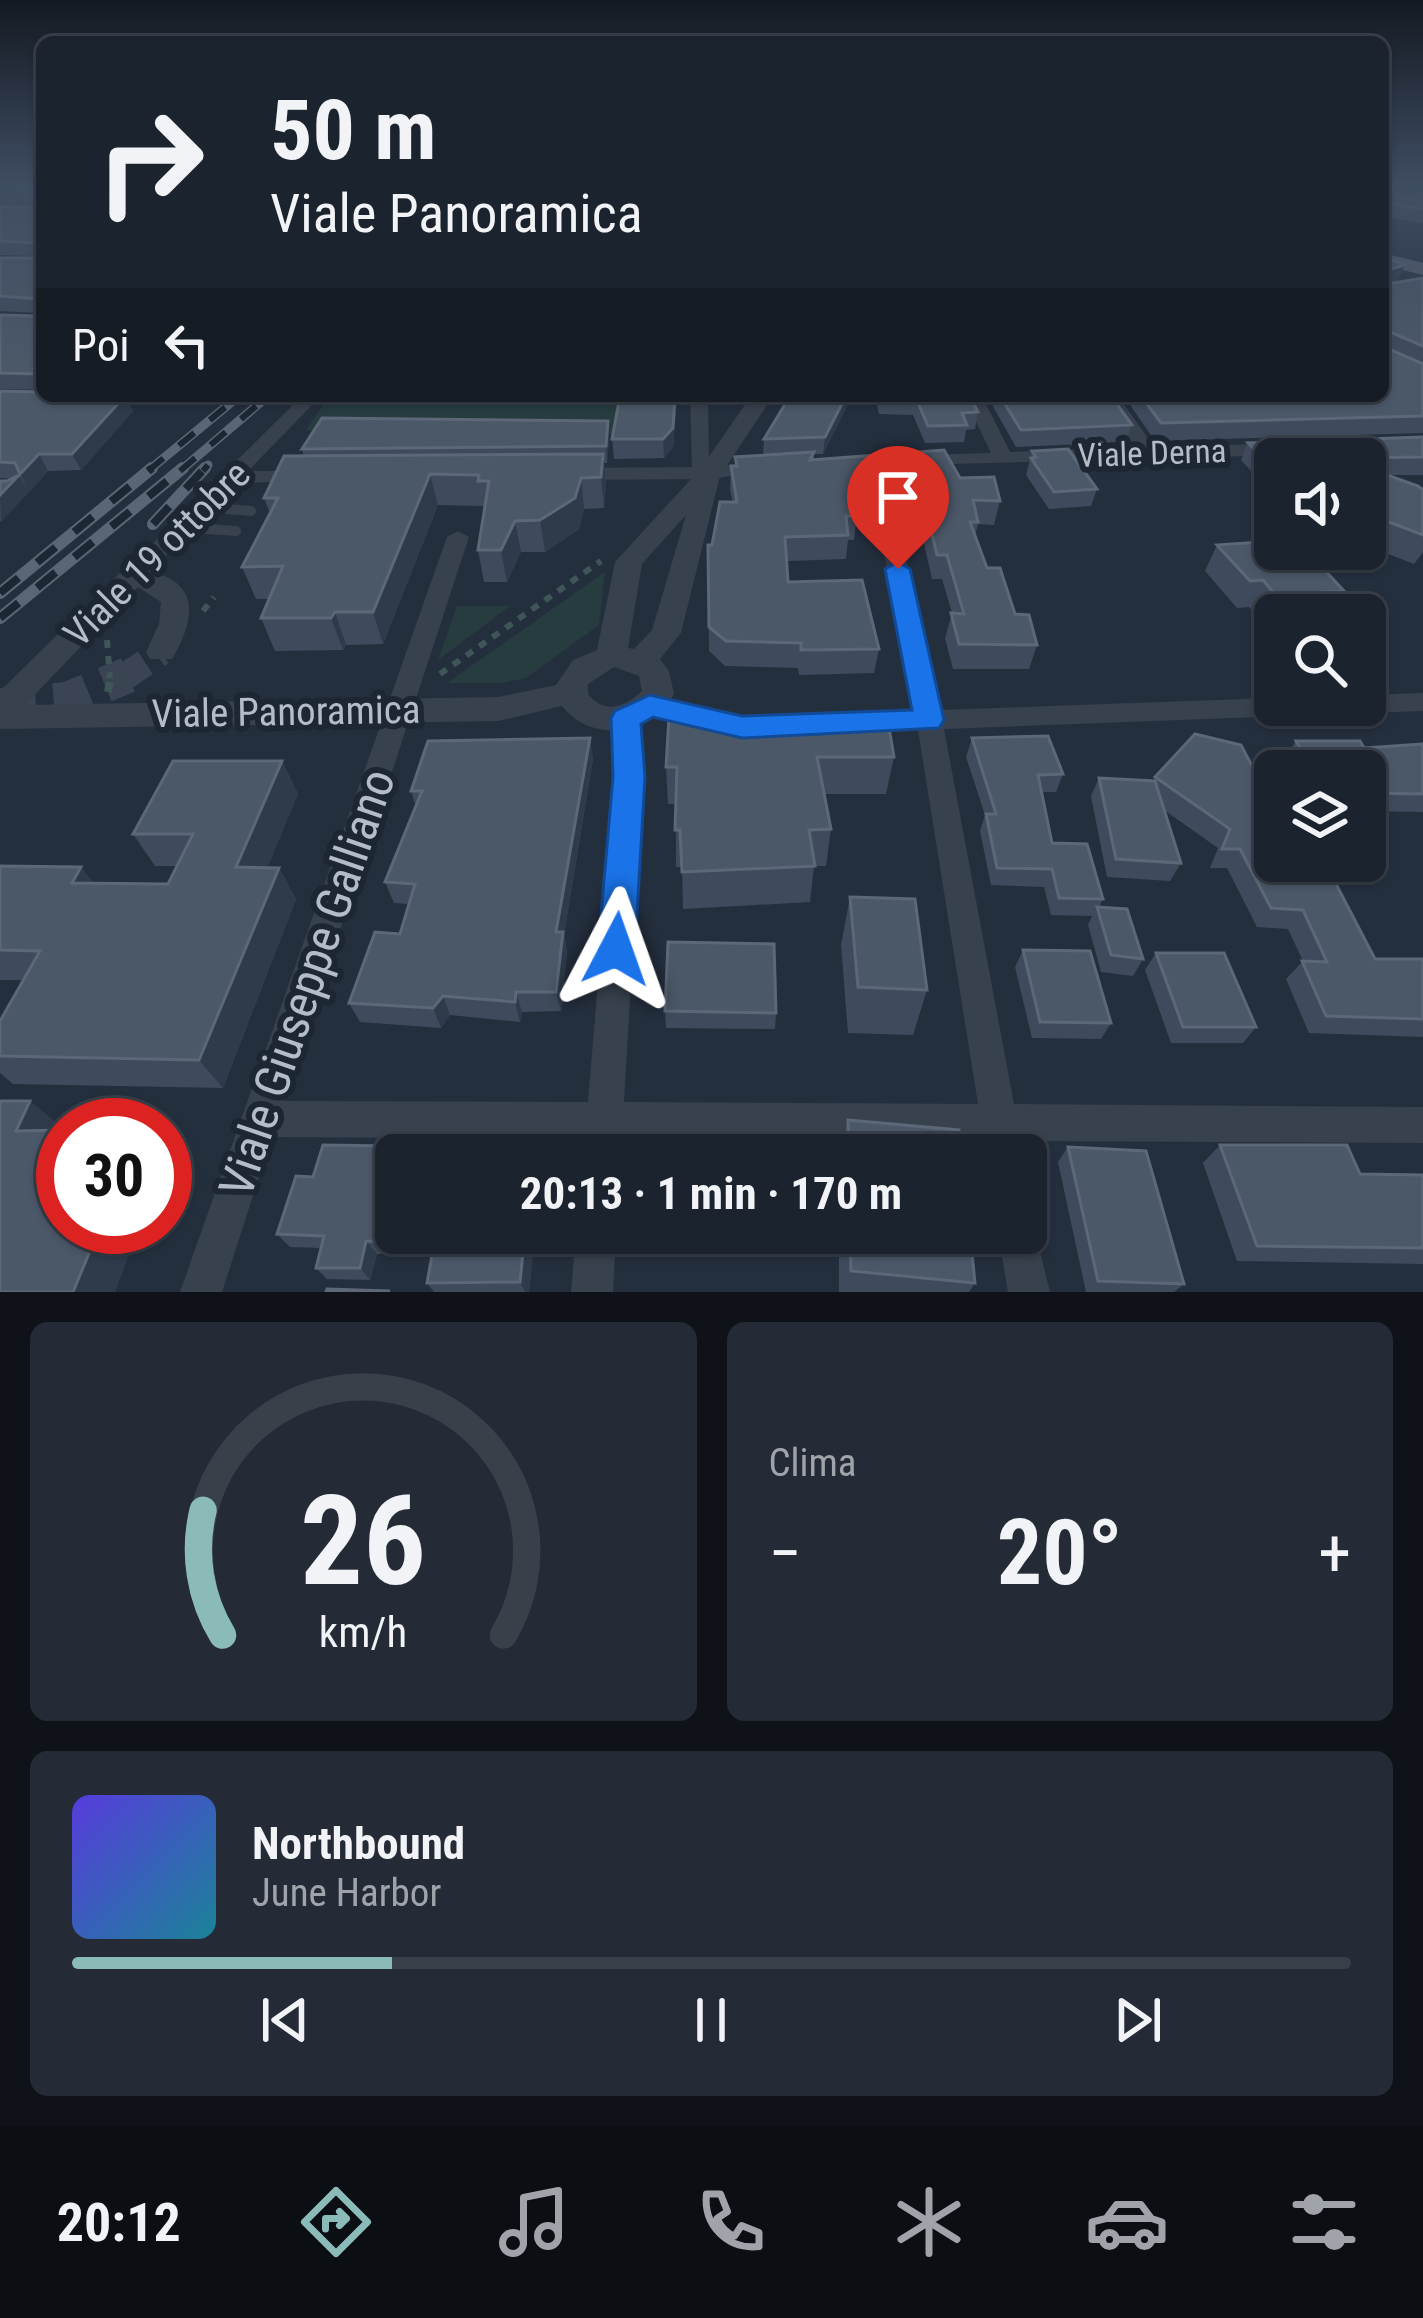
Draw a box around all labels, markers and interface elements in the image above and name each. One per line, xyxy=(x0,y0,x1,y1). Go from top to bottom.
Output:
text: 50 m xyxy=(270,81,437,180)
icon: right xyxy=(72,84,228,240)
text: Viale Panoramica xyxy=(270,182,643,245)
icon: left xyxy=(154,312,220,378)
text: Poi xyxy=(72,319,130,372)
street label: Viale Derna xyxy=(1077,431,1227,475)
map controls xyxy=(1254,438,1386,882)
button: sound xyxy=(1254,438,1386,570)
pin xyxy=(847,446,949,569)
street label: Viale 19 ottobre xyxy=(54,451,260,657)
icon: arrive xyxy=(865,464,931,530)
button: search xyxy=(1254,594,1386,726)
street label: Viale Panoramica xyxy=(151,687,421,737)
button: layers xyxy=(1254,750,1386,882)
street label: Viale Giuseppe Galliano xyxy=(207,762,407,1204)
position arrow xyxy=(553,886,679,1012)
speed limit sign: 30 xyxy=(36,1098,192,1254)
text: 20:13 · 1 min · 170 m xyxy=(520,1167,902,1220)
text: Clima xyxy=(769,1440,857,1486)
text: 26 xyxy=(300,1468,426,1614)
text: 20° xyxy=(997,1501,1123,1606)
text: − xyxy=(769,1515,802,1592)
text: + xyxy=(1318,1515,1351,1592)
text: km/h xyxy=(319,1606,407,1656)
text: Northbound xyxy=(252,1817,465,1870)
text: June Harbor xyxy=(252,1870,441,1916)
icon: previous xyxy=(252,1987,318,2053)
icon: pause xyxy=(678,1987,744,2053)
icon: next xyxy=(1105,1987,1171,2053)
icon: directions xyxy=(294,2180,378,2264)
icon: music xyxy=(492,2180,576,2264)
icon: phone xyxy=(689,2180,773,2264)
icon: climate xyxy=(887,2180,971,2264)
icon: car xyxy=(1085,2180,1169,2264)
icon: filters xyxy=(1282,2180,1366,2264)
text: 20:12 xyxy=(57,2191,181,2254)

